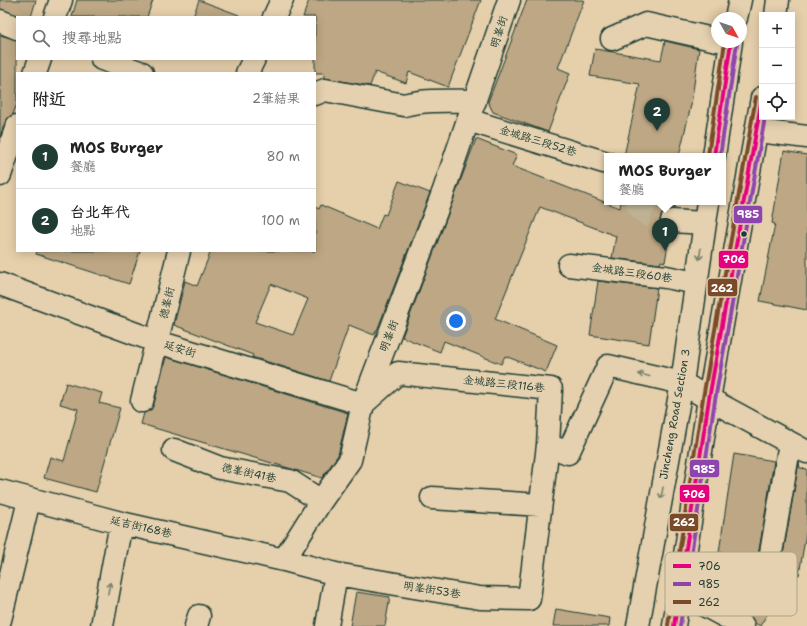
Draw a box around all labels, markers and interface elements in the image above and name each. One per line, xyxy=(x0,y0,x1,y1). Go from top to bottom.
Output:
north arrow xyxy=(711,12,747,48)
map controls xyxy=(759,12,795,120)
button: + xyxy=(759,12,795,48)
street label: 明峯街 xyxy=(487,13,512,50)
search box xyxy=(16,16,316,60)
icon: search xyxy=(30,27,52,49)
text: 搜尋地點 xyxy=(62,28,122,48)
button: − xyxy=(759,48,795,84)
button: locate xyxy=(759,84,795,120)
text: 附近 xyxy=(32,88,66,110)
text: 2筆結果 xyxy=(252,90,300,107)
pin: 2 xyxy=(644,98,670,131)
street label: 金城路三段52巷 xyxy=(498,122,578,160)
text: MOS Burger xyxy=(70,138,163,158)
text: 1 xyxy=(42,148,48,165)
text: 80 m xyxy=(266,148,300,165)
popup xyxy=(604,153,726,205)
text: 餐廳 xyxy=(70,158,96,175)
text: MOS Burger xyxy=(618,161,712,181)
text: 餐廳 xyxy=(618,181,645,198)
text: 台北年代 xyxy=(70,202,130,222)
line badge: 985 xyxy=(733,205,763,224)
text: 985 xyxy=(737,207,759,222)
text: 2 xyxy=(40,212,50,229)
text: 100 m xyxy=(261,212,300,229)
pin: 1 xyxy=(652,218,678,251)
text: 地點 xyxy=(70,222,96,239)
unlabelled marker xyxy=(739,229,749,239)
one-way arrow xyxy=(696,247,704,260)
line badge: 706 xyxy=(718,250,749,269)
text: 706 xyxy=(723,252,746,267)
street label: 金城路三段60巷 xyxy=(591,260,673,286)
line badge: 262 xyxy=(707,278,738,297)
text: 262 xyxy=(711,281,734,296)
street label: 德峯街 xyxy=(156,284,178,321)
your location xyxy=(446,311,466,331)
street label: 明峯街 xyxy=(376,317,402,354)
street label: 延安街 xyxy=(162,337,199,361)
street label: Jincheng Road Section 3 xyxy=(656,347,694,481)
one-way arrow xyxy=(638,371,651,378)
street label: 金城路三段116巷 xyxy=(462,372,546,396)
line badge: 985 xyxy=(689,459,720,478)
street label: 德峯街41巷 xyxy=(220,460,278,486)
text: 985 xyxy=(693,462,715,477)
line badge: 706 xyxy=(679,484,710,503)
one-way arrow xyxy=(658,487,666,500)
text: 706 xyxy=(683,487,706,502)
street label: 延吉街168巷 xyxy=(109,513,173,541)
line badge: 262 xyxy=(669,513,699,532)
text: 262 xyxy=(673,515,696,530)
legend xyxy=(665,552,797,616)
text: 706 xyxy=(698,559,721,574)
text: 985 xyxy=(698,577,720,592)
street label: 明峯街53巷 xyxy=(402,578,462,602)
one-way arrow xyxy=(106,582,114,595)
text: 262 xyxy=(698,595,720,610)

